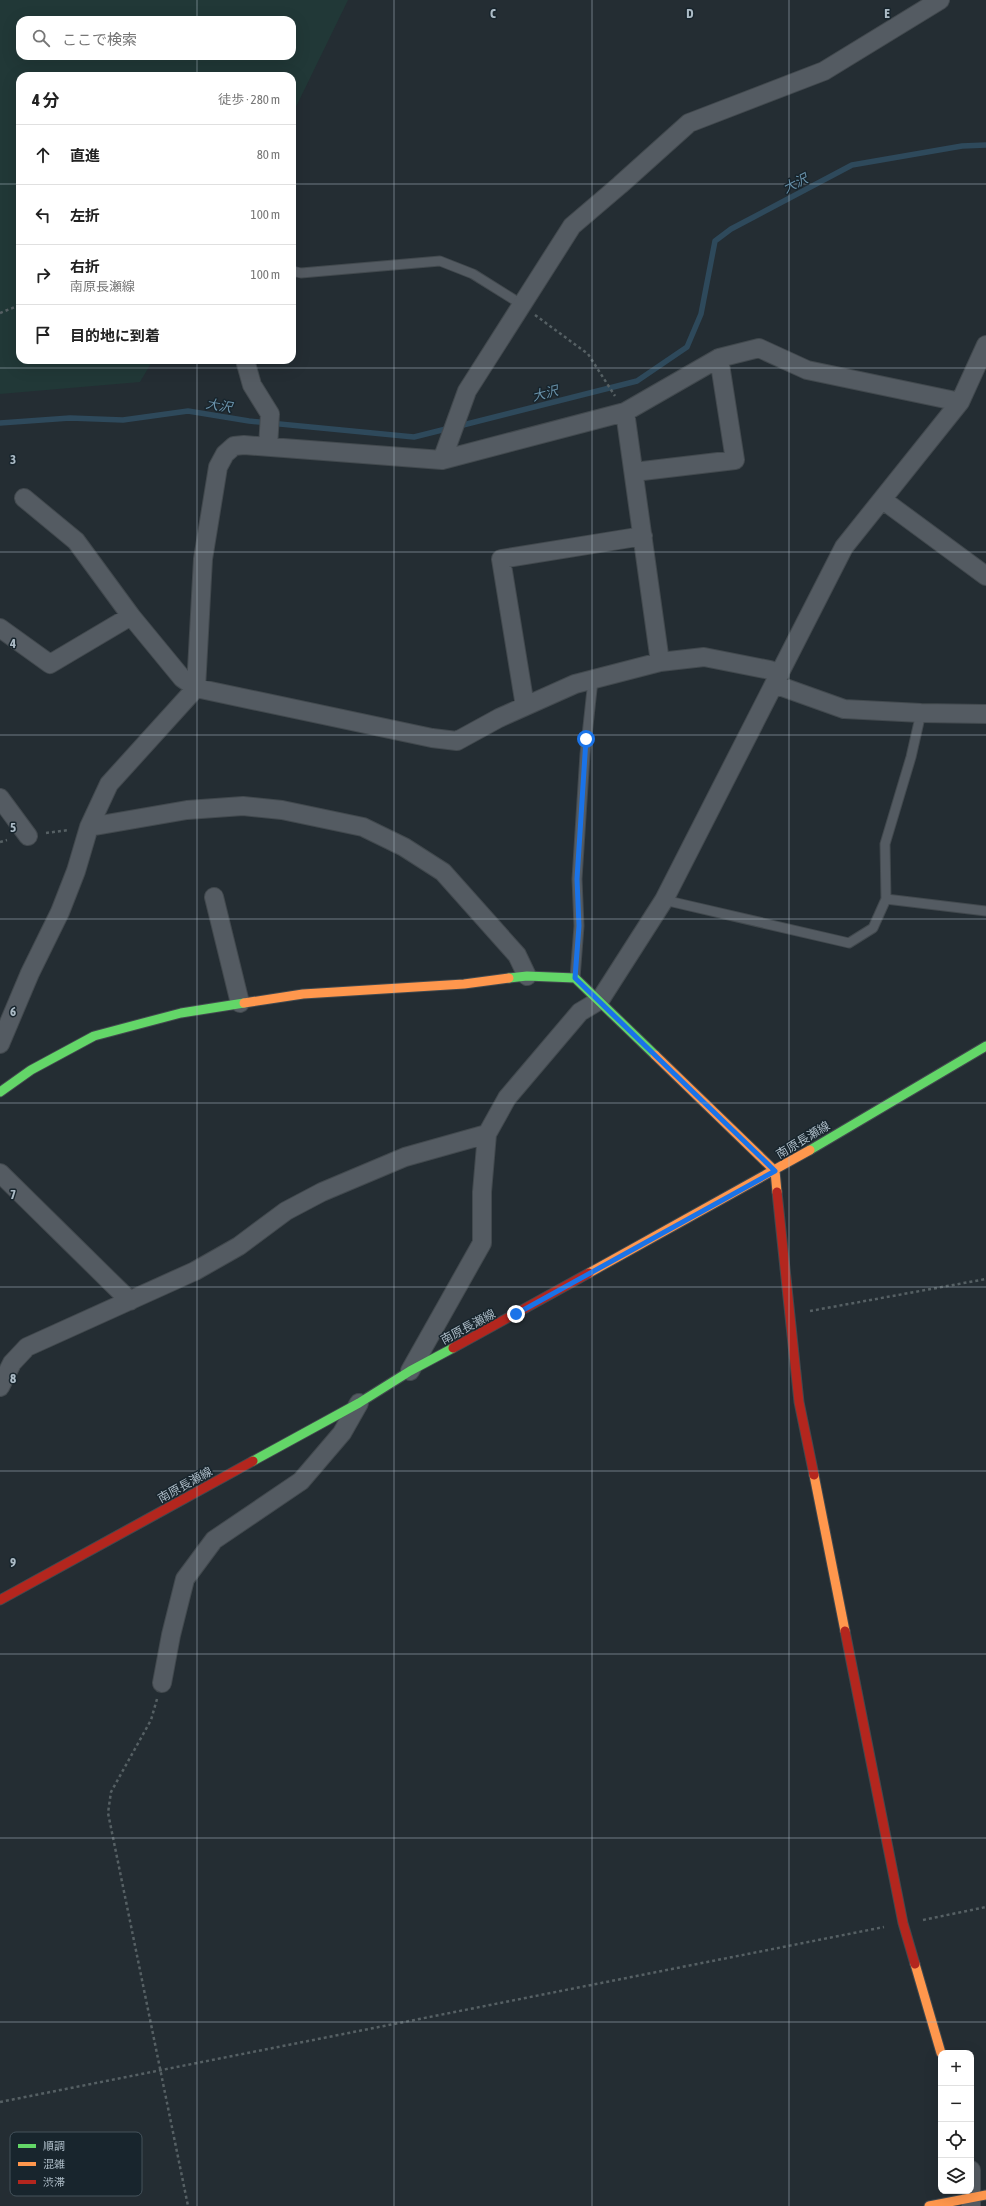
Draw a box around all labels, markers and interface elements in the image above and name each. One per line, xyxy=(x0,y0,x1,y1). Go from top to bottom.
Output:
text: C xyxy=(490,6,496,21)
text: D xyxy=(686,6,694,21)
text: E xyxy=(884,6,890,21)
search box xyxy=(16,16,296,60)
icon: search xyxy=(30,27,52,49)
text: ここで検索 xyxy=(62,31,137,48)
text: 4 分 xyxy=(32,90,59,110)
text: 徒歩 · 280 m xyxy=(218,92,280,107)
icon: ahead xyxy=(32,144,54,166)
text: 直進 xyxy=(70,147,100,164)
text: 80 m xyxy=(257,147,280,162)
water label: 大沢 xyxy=(780,170,812,196)
icon: left xyxy=(32,204,54,226)
text: 左折 xyxy=(70,207,100,224)
text: 100 m xyxy=(251,207,280,222)
text: 右折 xyxy=(70,258,100,275)
icon: right xyxy=(32,264,54,286)
text: 100 m xyxy=(251,267,280,282)
text: 南原長瀬線 xyxy=(70,279,135,294)
icon: arrive xyxy=(32,324,54,346)
text: 目的地に到着 xyxy=(70,327,160,344)
water label: 大沢 xyxy=(531,383,561,404)
water label: 大沢 xyxy=(205,396,235,415)
text: 3 xyxy=(10,452,16,467)
text: 4 xyxy=(9,636,16,651)
route start xyxy=(577,730,595,748)
text: 5 xyxy=(10,820,16,835)
text: 6 xyxy=(10,1004,16,1019)
street label: 南原長瀬線 xyxy=(774,1119,832,1161)
text: 7 xyxy=(10,1187,16,1202)
route end xyxy=(507,1305,525,1323)
street label: 南原長瀬線 xyxy=(438,1307,498,1347)
text: 8 xyxy=(10,1371,16,1386)
street label: 南原長瀬線 xyxy=(155,1464,215,1506)
text: 9 xyxy=(10,1555,16,1570)
map controls xyxy=(938,2050,974,2194)
button: + xyxy=(938,2050,974,2086)
button: − xyxy=(938,2086,974,2122)
button: locate xyxy=(938,2122,974,2158)
legend xyxy=(10,2132,142,2196)
text: 順調 xyxy=(43,2140,65,2152)
text: 混雑 xyxy=(43,2158,65,2170)
button: layers xyxy=(938,2158,974,2194)
text: 渋滞 xyxy=(43,2176,65,2188)

